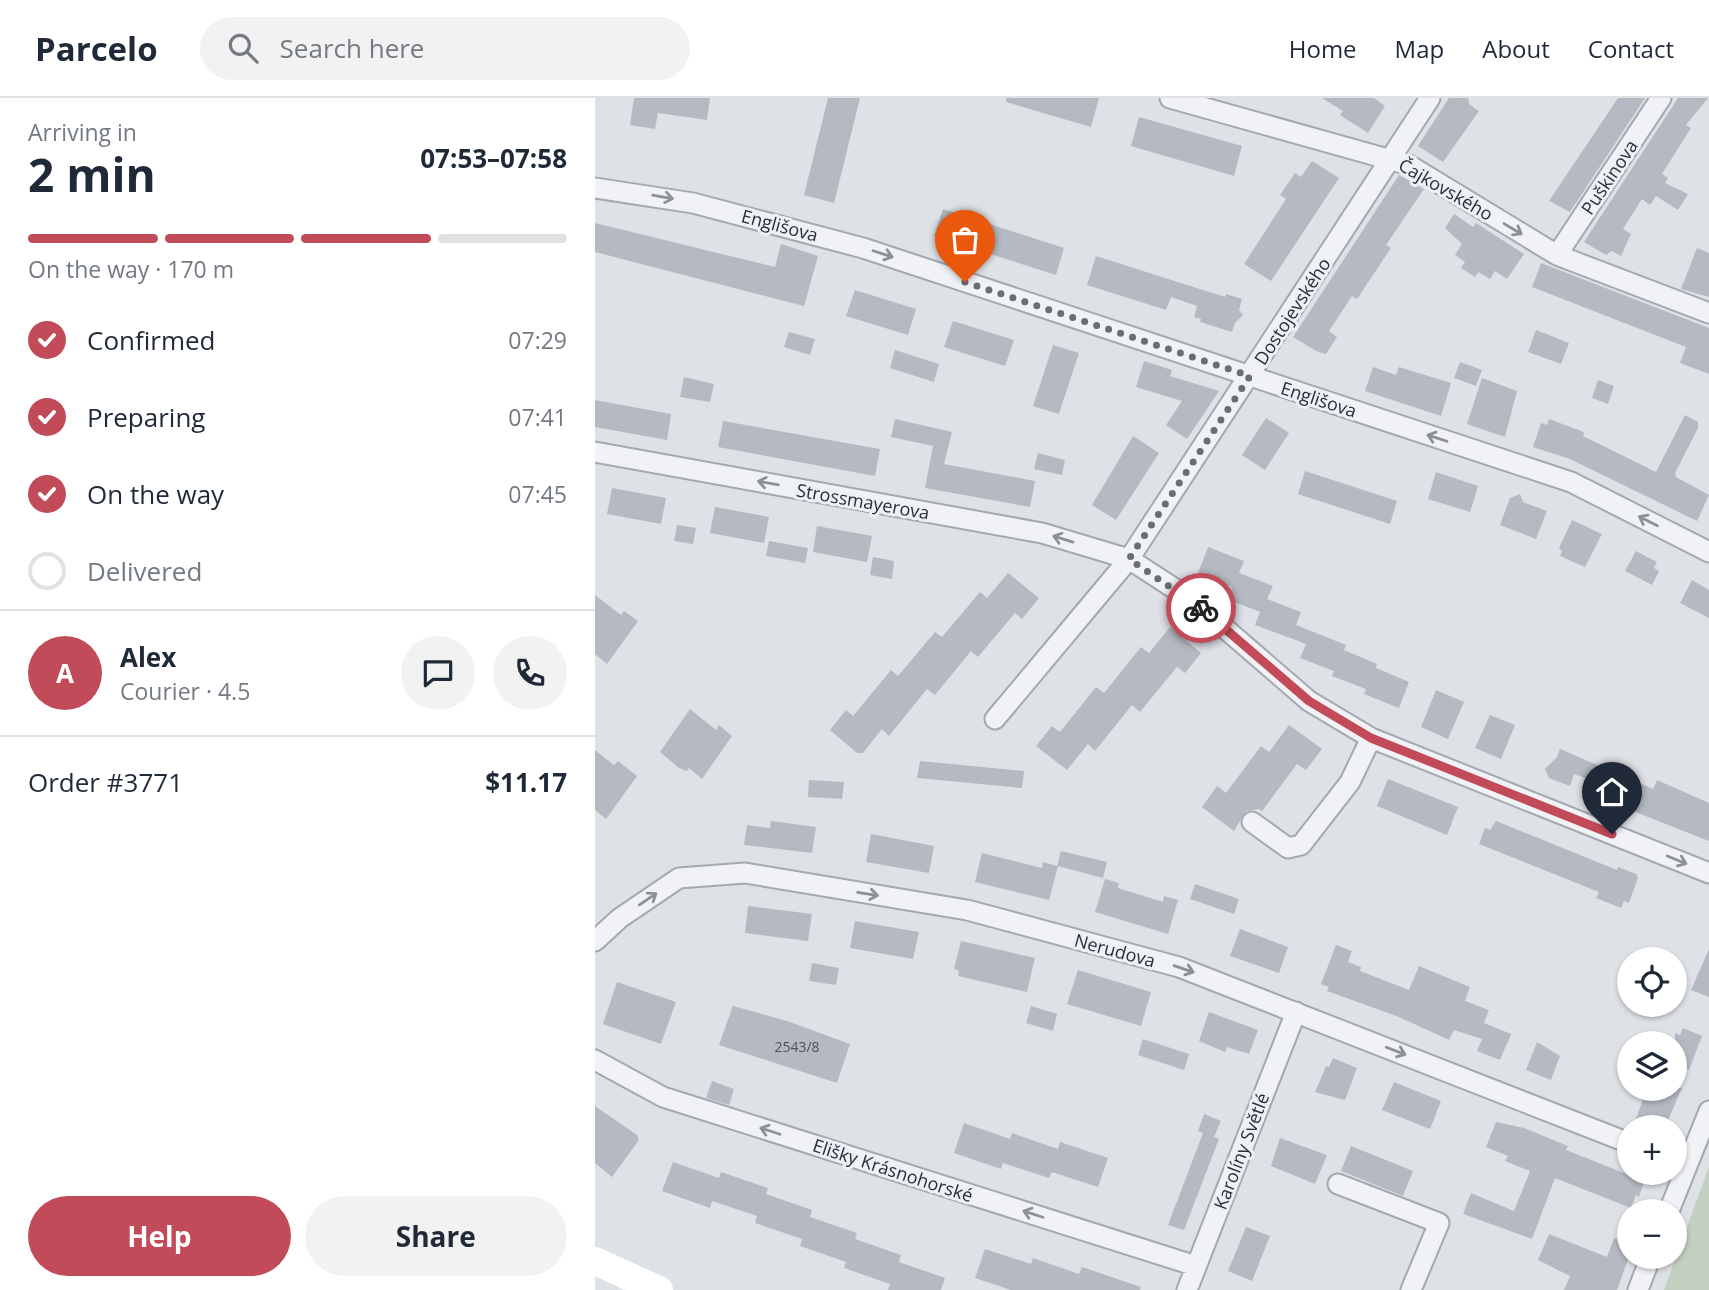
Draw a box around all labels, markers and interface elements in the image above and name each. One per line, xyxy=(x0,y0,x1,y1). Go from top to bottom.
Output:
search box xyxy=(200,17,690,80)
text: Parcelo xyxy=(35,26,158,71)
icon: search xyxy=(224,29,262,67)
text: Search here xyxy=(280,30,424,66)
text: Home xyxy=(1289,32,1357,65)
text: Map xyxy=(1395,32,1444,65)
text: About xyxy=(1482,32,1550,65)
text: Contact xyxy=(1588,32,1674,65)
text: Arriving in xyxy=(28,116,137,148)
street label: Puškinova xyxy=(1575,135,1643,219)
text: 07:53–07:58 xyxy=(420,140,567,176)
text: 2 min xyxy=(28,143,156,205)
street label: Čajkovského xyxy=(1394,152,1498,226)
one-way arrow xyxy=(651,191,674,204)
street label: Englišova xyxy=(739,203,821,247)
pin xyxy=(935,210,995,282)
icon: bag xyxy=(946,221,984,259)
one-way arrow xyxy=(1503,222,1523,236)
one-way arrow xyxy=(871,249,893,261)
text: On the way · 170 m xyxy=(28,253,234,285)
street label: Dostojevského xyxy=(1248,253,1336,369)
icon: check xyxy=(28,321,66,359)
text: Confirmed xyxy=(87,322,215,358)
text: 07:29 xyxy=(508,324,567,356)
street label: Englišova xyxy=(1278,375,1360,423)
icon: check xyxy=(28,398,66,436)
text: Preparing xyxy=(87,399,205,435)
text: 07:41 xyxy=(508,401,567,433)
one-way arrow xyxy=(1427,431,1449,443)
icon: check xyxy=(28,475,66,513)
text: On the way xyxy=(87,476,224,512)
one-way arrow xyxy=(757,476,780,490)
street label: Strossmayerova xyxy=(795,477,931,525)
text: 07:45 xyxy=(508,478,567,510)
one-way arrow xyxy=(1638,514,1659,527)
one-way arrow xyxy=(1052,532,1074,545)
text: Delivered xyxy=(87,553,202,589)
courier xyxy=(1166,573,1236,643)
icon: bike xyxy=(1182,589,1220,627)
button: chat xyxy=(401,636,475,710)
button: phone xyxy=(493,636,567,710)
text: Alex xyxy=(120,639,176,675)
text: A xyxy=(56,655,74,691)
text: Courier · 4.5 xyxy=(120,675,250,707)
pin xyxy=(1582,762,1642,834)
text: Order #3771 xyxy=(28,764,183,800)
text: $11.17 xyxy=(485,764,567,800)
icon: home xyxy=(1593,773,1631,811)
one-way arrow xyxy=(1666,855,1687,868)
one-way arrow xyxy=(856,888,879,901)
one-way arrow xyxy=(638,891,658,905)
street label: Nerudova xyxy=(1072,928,1158,972)
map controls xyxy=(1617,947,1687,1269)
button: locate xyxy=(1617,947,1687,1017)
one-way arrow xyxy=(1172,964,1194,976)
button: layers xyxy=(1617,1031,1687,1101)
house number: 2543/8 xyxy=(774,1037,820,1056)
one-way arrow xyxy=(1385,1045,1407,1058)
street label: Karolíny Světlé xyxy=(1208,1089,1274,1213)
button: + xyxy=(1617,1115,1687,1185)
one-way arrow xyxy=(759,1123,781,1136)
street label: Elišky Krásnohorské xyxy=(810,1133,976,1207)
button: Help xyxy=(28,1196,291,1276)
button: Share xyxy=(305,1196,567,1276)
button: − xyxy=(1617,1199,1687,1269)
one-way arrow xyxy=(1023,1207,1045,1220)

